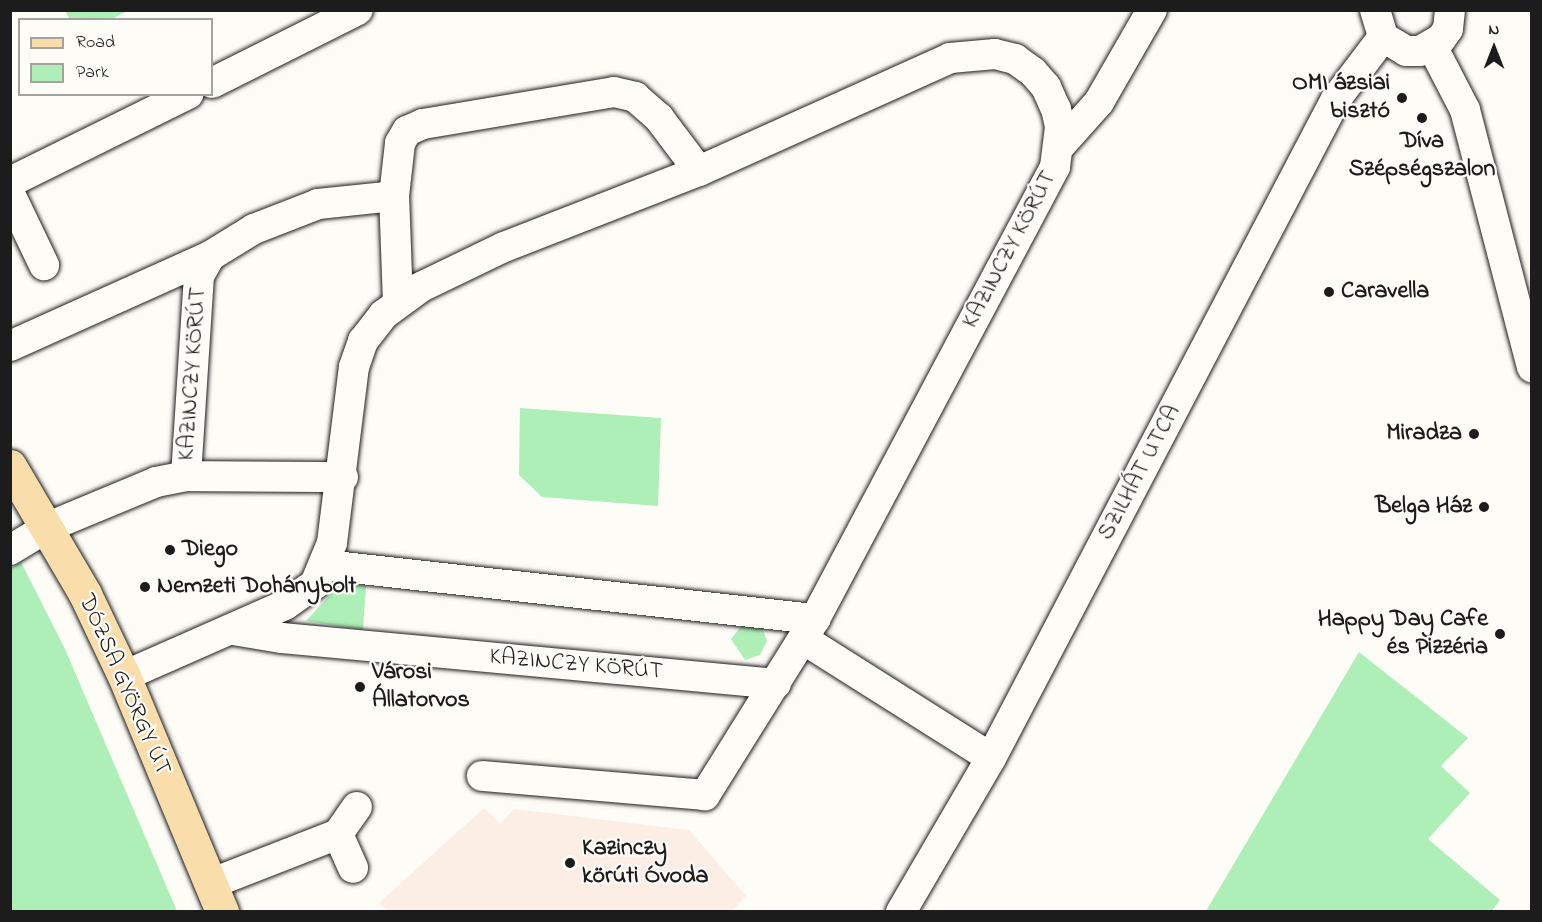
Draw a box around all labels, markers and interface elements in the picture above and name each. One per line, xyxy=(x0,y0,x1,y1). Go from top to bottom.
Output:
legend xyxy=(18,18,213,96)
north arrow xyxy=(1464,18,1524,78)
text: N xyxy=(1489,18,1499,42)
text: Road xyxy=(76,30,115,56)
text: Park xyxy=(76,60,109,86)
place label: OMI ázsiai bisztó xyxy=(1292,70,1390,126)
marker: OMI ázsiai bisztó xyxy=(1395,91,1409,105)
marker: Díva Szépségszalon xyxy=(1415,111,1429,125)
place label: Díva Szépségszalon xyxy=(1349,128,1495,184)
street label: KAZINCZY KÖRÚT xyxy=(956,166,1064,334)
place label: Caravella xyxy=(1341,278,1429,306)
marker: Caravella xyxy=(1322,285,1336,299)
street label: KAZINCZY KÖRÚT xyxy=(173,286,213,462)
street label: SZILHÁT UTCA xyxy=(1092,400,1188,546)
place label: Miradza xyxy=(1386,420,1462,448)
marker: Miradza xyxy=(1467,427,1481,441)
place label: Belga Ház xyxy=(1375,493,1472,521)
marker: Belga Ház xyxy=(1477,500,1491,514)
place label: Diego xyxy=(182,536,238,564)
marker: Diego xyxy=(163,543,177,557)
place label: Nemzeti Dohánybolt xyxy=(157,573,356,601)
marker: Nemzeti Dohánybolt xyxy=(138,580,152,594)
street label: DÓZSA GYÖRGY ÚT xyxy=(71,590,177,780)
place label: Happy Day Cafe és Pizzéria xyxy=(1318,606,1488,662)
marker: Happy Day Cafe és Pizzéria xyxy=(1493,627,1507,641)
street label: KAZINCZY KÖRÚT xyxy=(488,643,664,687)
place label: Városi Állatorvos xyxy=(372,659,470,715)
marker: Városi Állatorvos xyxy=(353,680,367,694)
place label: Kazinczy körúti Óvoda xyxy=(582,835,708,891)
marker: Kazinczy körúti Óvoda xyxy=(563,856,577,870)

